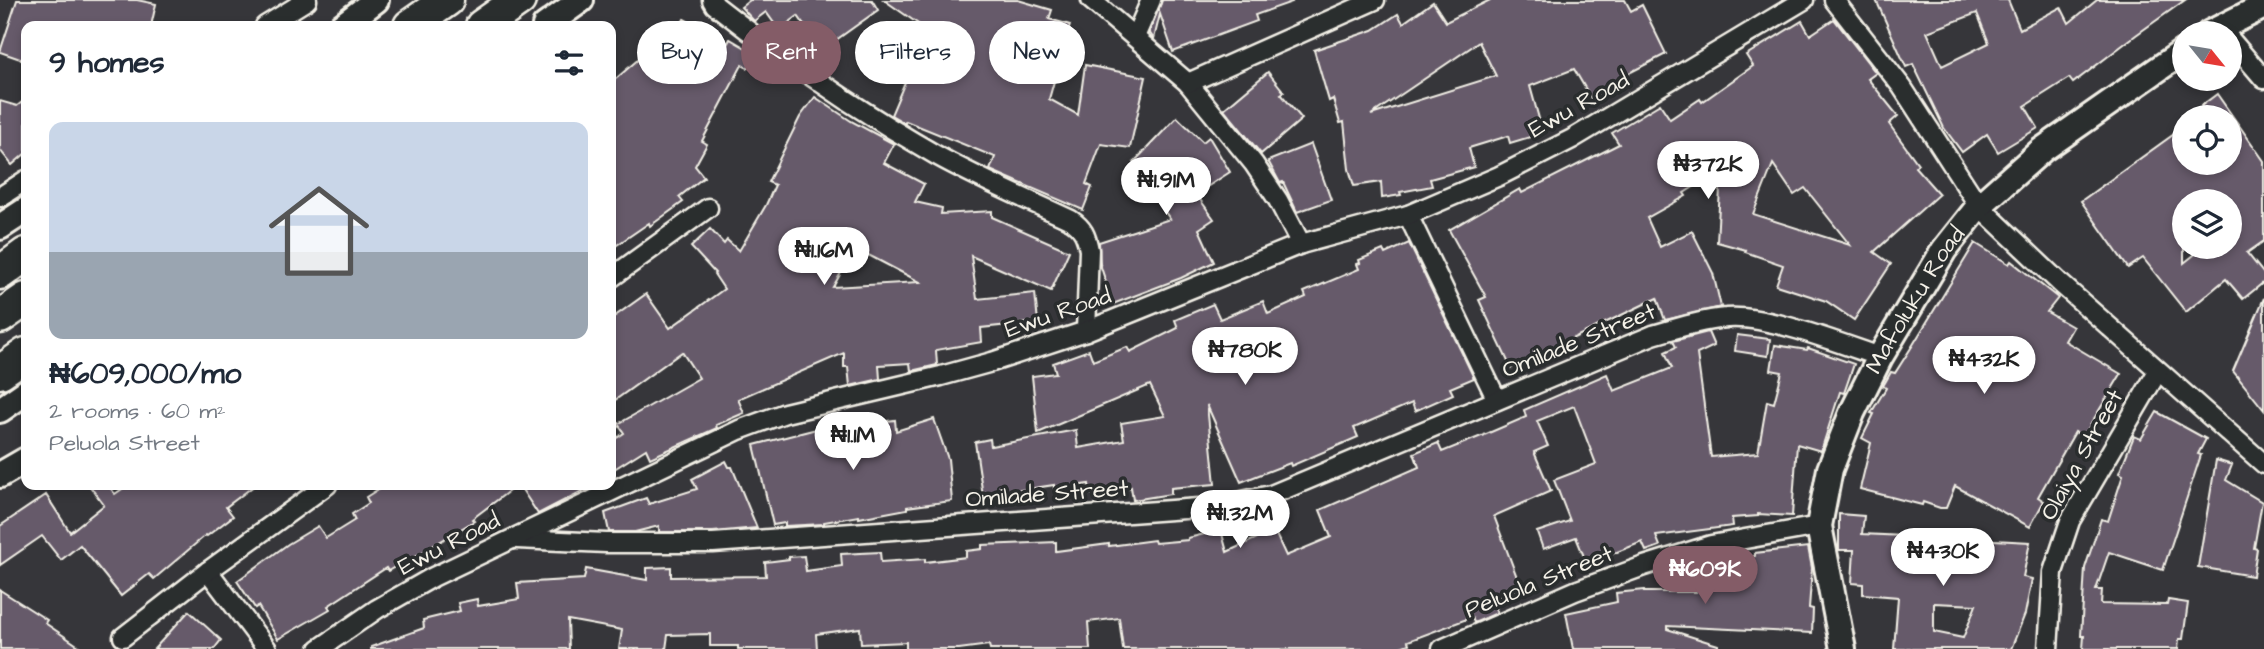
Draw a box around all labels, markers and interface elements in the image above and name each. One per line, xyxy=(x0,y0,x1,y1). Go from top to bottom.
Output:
chip: Buy xyxy=(637,21,727,84)
chip: Rent xyxy=(741,21,841,84)
chip: Filters xyxy=(855,21,975,84)
chip: New xyxy=(989,21,1085,84)
north arrow xyxy=(2172,21,2242,91)
map controls xyxy=(2172,21,2242,259)
text: 9 homes xyxy=(49,42,164,84)
icon: filters xyxy=(550,44,588,82)
street label: Ewu Road xyxy=(1522,63,1636,147)
button: locate xyxy=(2172,105,2242,175)
pin: ₦372K xyxy=(1659,142,1757,201)
text: ₦372K xyxy=(1673,148,1743,180)
pin: ₦1.91M xyxy=(1109,158,1223,217)
text: ₦1.91M xyxy=(1137,164,1195,196)
icon: home xyxy=(256,168,382,294)
button: layers xyxy=(2172,189,2242,259)
street label: Mafoluku Road xyxy=(1857,219,1973,380)
pin: ₦1.16M xyxy=(767,228,881,287)
text: ₦1.16M xyxy=(794,234,854,266)
street label: Ewu Road xyxy=(1000,279,1116,347)
street label: Omilade Street xyxy=(1497,295,1661,387)
pin: ₦780K xyxy=(1196,328,1294,387)
text: ₦780K xyxy=(1208,334,1282,366)
pin: ₦432K xyxy=(1935,336,2033,396)
text: ₦432K xyxy=(1948,343,2020,375)
text: ₦609,000/mo xyxy=(49,353,241,395)
street label: Olaiya Street xyxy=(2032,383,2133,527)
text: 2 rooms · 60 m² xyxy=(49,395,226,427)
pin: ₦1.1M xyxy=(804,412,902,472)
text: ₦1.1M xyxy=(831,419,875,451)
text: Peluola Street xyxy=(49,427,200,459)
street label: Omilade Street xyxy=(964,471,1130,517)
pin: ₦1.32M xyxy=(1183,490,1297,550)
text: ₦1.32M xyxy=(1207,497,1273,529)
street label: Ewu Road xyxy=(392,504,506,584)
pin: ₦430K xyxy=(1894,528,1992,588)
text: ₦430K xyxy=(1907,535,1979,567)
street label: Peluola Street xyxy=(1460,537,1619,627)
pin: ₦609K xyxy=(1656,546,1754,606)
text: ₦609K xyxy=(1669,553,1741,585)

